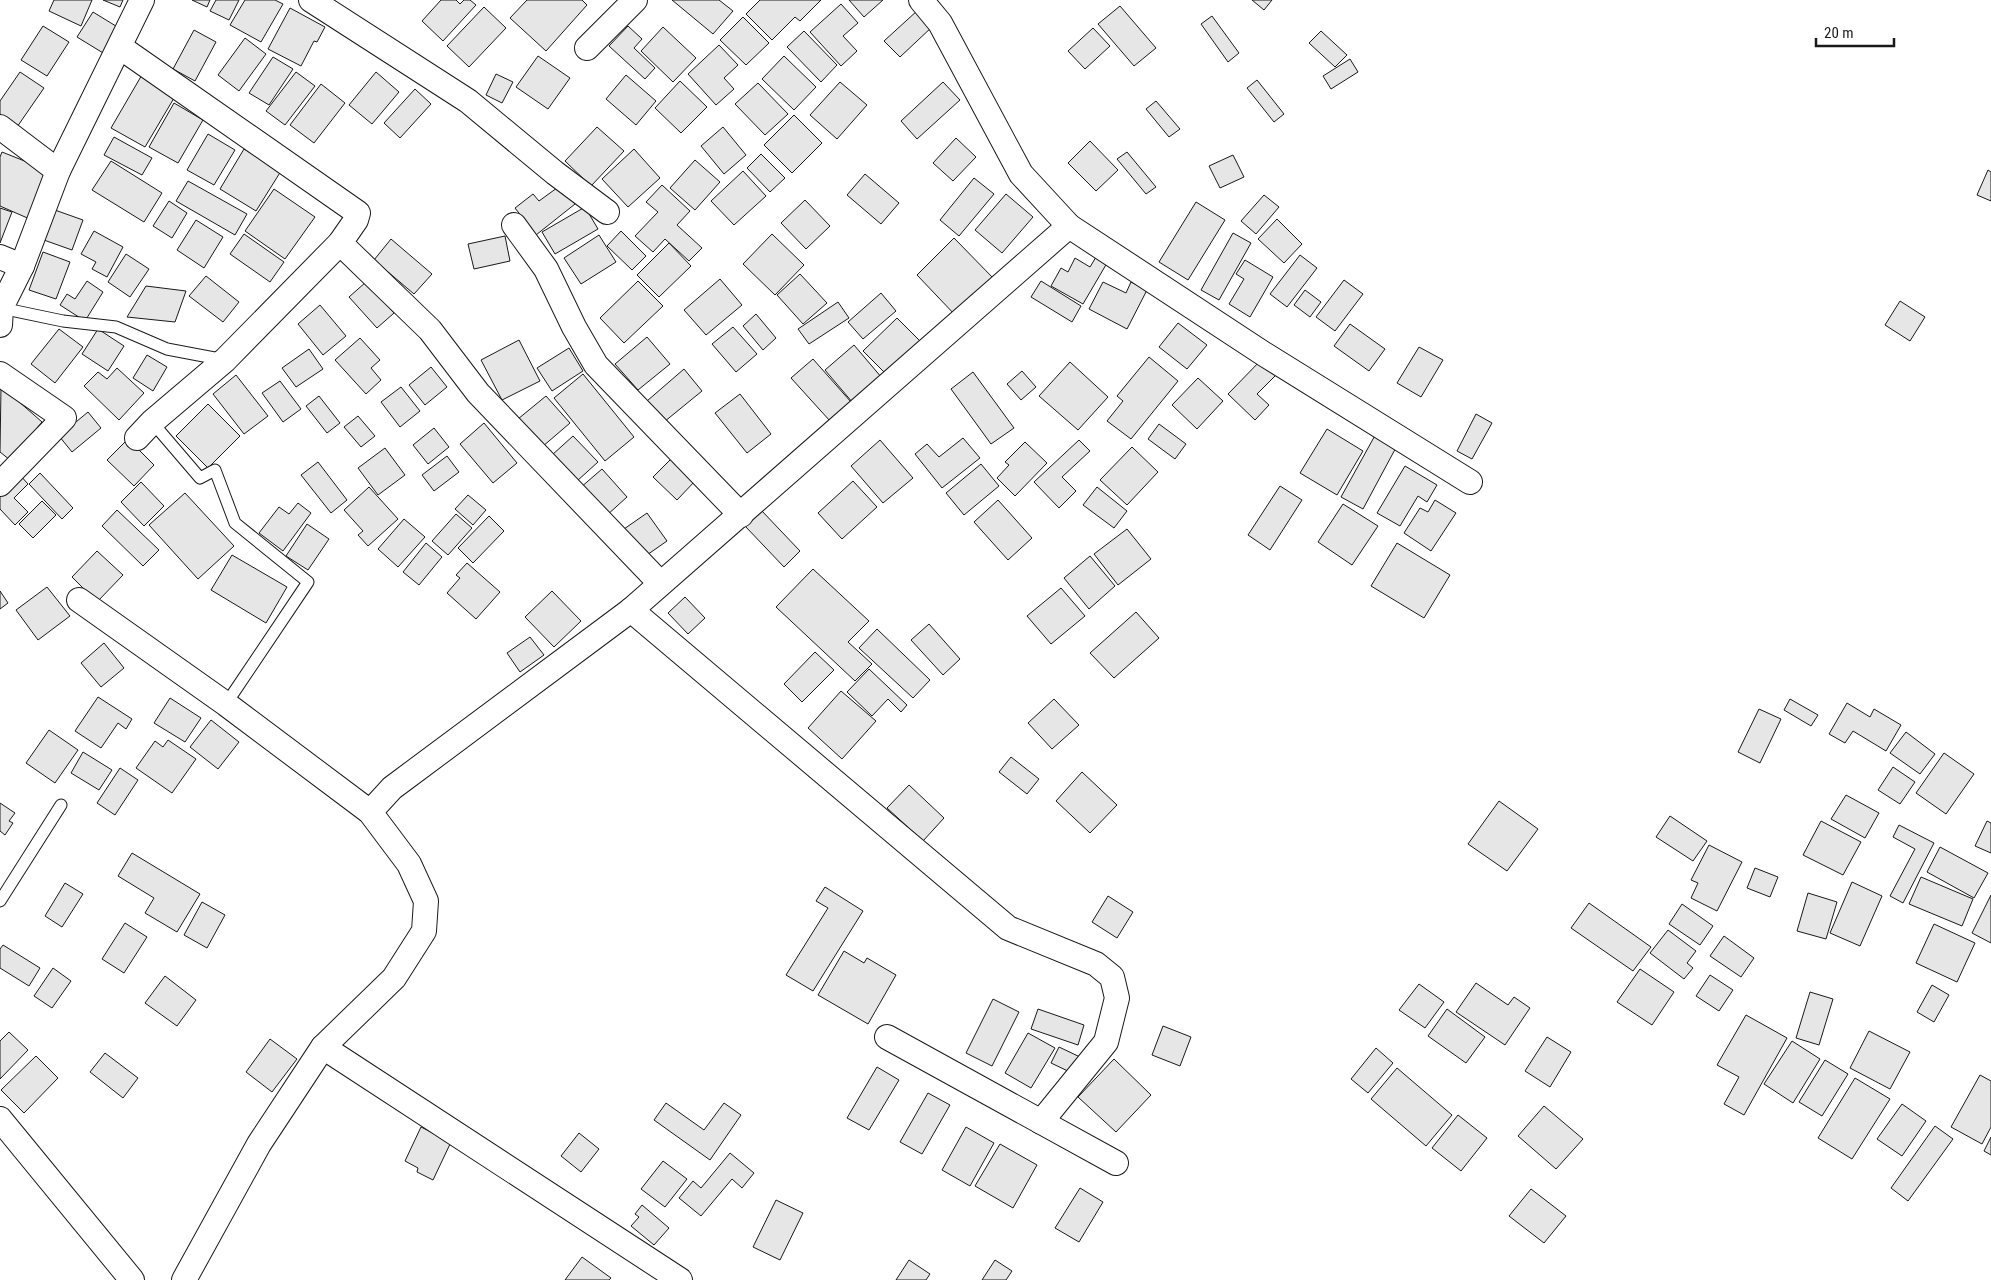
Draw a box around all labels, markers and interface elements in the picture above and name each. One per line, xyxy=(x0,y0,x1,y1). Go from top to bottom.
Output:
scale bar xyxy=(1816,15,1894,47)
text: 20 m xyxy=(1824,24,1854,42)

